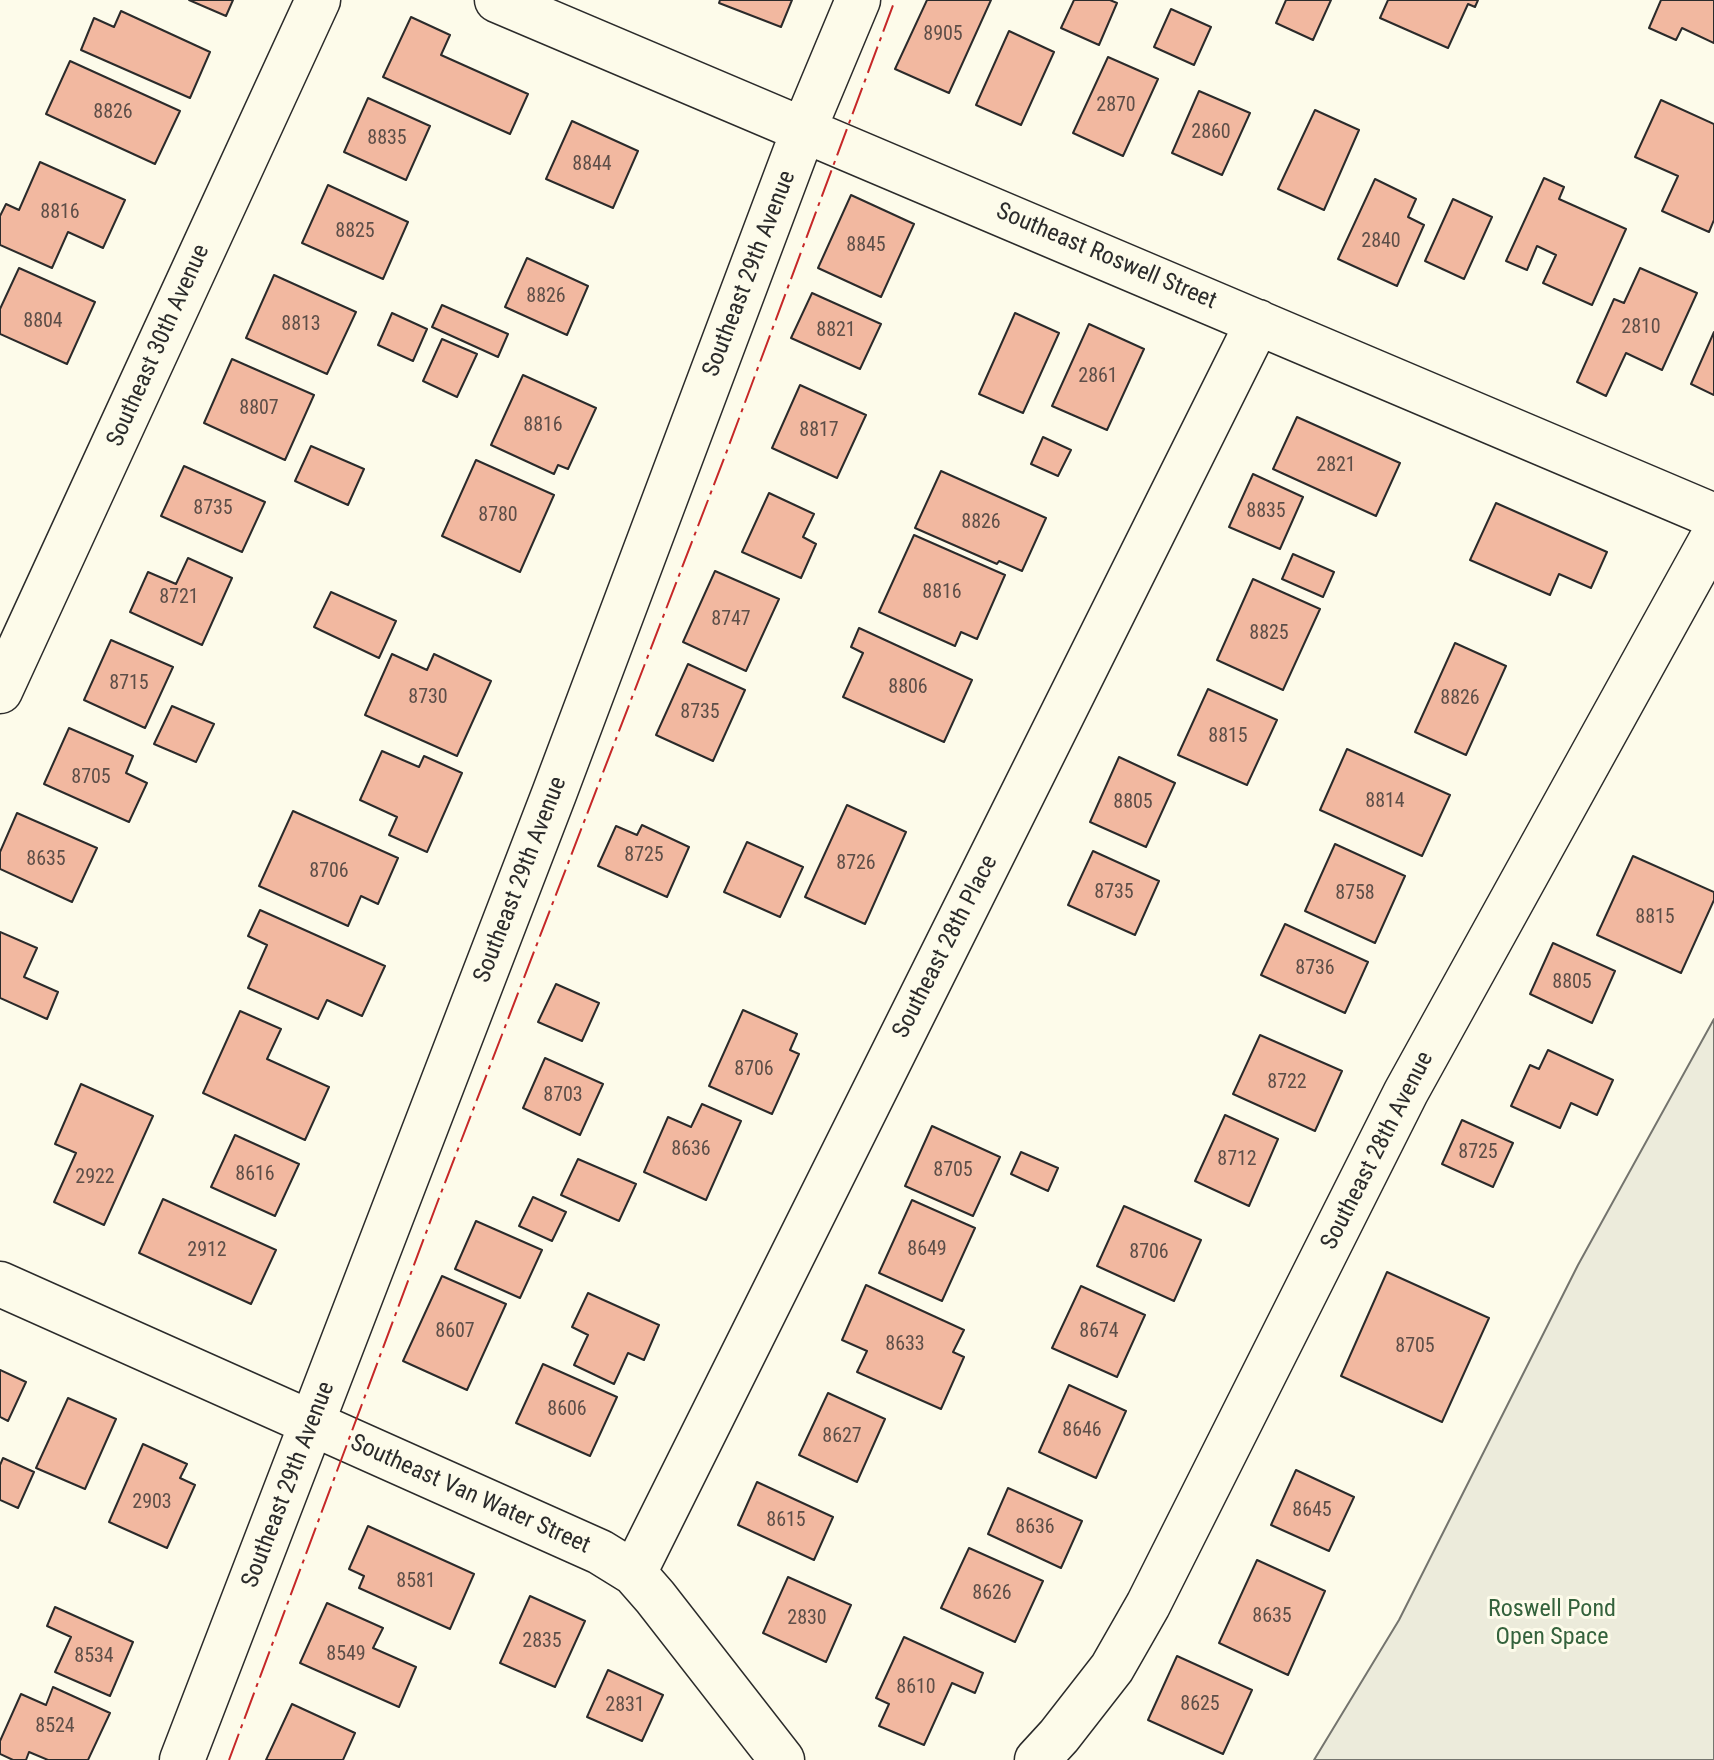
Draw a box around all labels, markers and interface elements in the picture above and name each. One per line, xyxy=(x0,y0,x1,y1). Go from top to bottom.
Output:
house number: 8905 xyxy=(923,23,963,47)
house number: 2870 xyxy=(1096,94,1136,118)
house number: 8826 xyxy=(93,101,133,125)
house number: 2860 xyxy=(1191,121,1231,145)
house number: 8835 xyxy=(367,127,407,151)
house number: 8844 xyxy=(572,153,612,177)
street label: Southeast 29th Avenue xyxy=(697,167,803,381)
street label: Southeast Roswell Street xyxy=(992,198,1220,316)
house number: 8816 xyxy=(40,201,80,225)
house number: 8825 xyxy=(335,220,375,244)
house number: 2840 xyxy=(1361,230,1401,254)
house number: 8845 xyxy=(846,234,886,258)
street label: Southeast 30th Avenue xyxy=(101,241,217,451)
house number: 8826 xyxy=(526,285,566,309)
house number: 8804 xyxy=(23,310,63,334)
house number: 8813 xyxy=(281,313,321,337)
house number: 2810 xyxy=(1621,316,1661,340)
house number: 8821 xyxy=(816,319,856,343)
house number: 2861 xyxy=(1078,365,1118,389)
house number: 8807 xyxy=(239,397,279,421)
house number: 8816 xyxy=(523,414,563,438)
house number: 8817 xyxy=(799,419,839,443)
house number: 2821 xyxy=(1316,454,1356,478)
house number: 8735 xyxy=(193,497,233,521)
house number: 8835 xyxy=(1246,500,1286,524)
house number: 8780 xyxy=(478,504,518,528)
house number: 8826 xyxy=(961,511,1001,535)
house number: 8816 xyxy=(922,581,962,605)
house number: 8721 xyxy=(159,586,199,610)
house number: 8747 xyxy=(711,608,751,632)
house number: 8825 xyxy=(1249,622,1289,646)
house number: 8715 xyxy=(109,672,149,696)
house number: 8806 xyxy=(888,676,928,700)
house number: 8730 xyxy=(408,686,448,710)
house number: 8826 xyxy=(1440,687,1480,711)
house number: 8735 xyxy=(680,701,720,725)
house number: 8815 xyxy=(1208,725,1248,749)
house number: 8705 xyxy=(71,766,111,790)
street label: Southeast 29th Avenue xyxy=(468,773,574,987)
house number: 8814 xyxy=(1365,790,1405,814)
house number: 8805 xyxy=(1113,791,1153,815)
house number: 8725 xyxy=(624,844,664,868)
house number: 8635 xyxy=(26,848,66,872)
street label: Southeast 28th Place xyxy=(887,851,1005,1043)
house number: 8726 xyxy=(836,852,876,876)
house number: 8706 xyxy=(309,860,349,884)
house number: 8735 xyxy=(1094,881,1134,905)
house number: 8758 xyxy=(1335,882,1375,906)
house number: 8815 xyxy=(1635,906,1675,930)
house number: 8736 xyxy=(1295,957,1335,981)
house number: 8805 xyxy=(1552,971,1592,995)
street label: Southeast 28th Avenue xyxy=(1316,1047,1440,1255)
house number: 8706 xyxy=(734,1058,774,1082)
house number: 8722 xyxy=(1267,1071,1307,1095)
house number: 8703 xyxy=(543,1084,583,1108)
house number: 8636 xyxy=(671,1138,711,1162)
house number: 8725 xyxy=(1458,1141,1498,1165)
house number: 8712 xyxy=(1217,1148,1257,1172)
house number: 8705 xyxy=(933,1159,973,1183)
house number: 8616 xyxy=(235,1163,275,1187)
house number: 2922 xyxy=(75,1166,115,1190)
house number: 8649 xyxy=(907,1238,947,1262)
house number: 2912 xyxy=(187,1239,227,1263)
house number: 8706 xyxy=(1129,1241,1169,1265)
house number: 8607 xyxy=(435,1320,475,1344)
house number: 8674 xyxy=(1079,1320,1119,1344)
house number: 8633 xyxy=(885,1333,925,1357)
house number: 8705 xyxy=(1395,1335,1435,1359)
street label: Southeast 29th Avenue xyxy=(236,1378,342,1592)
house number: 8606 xyxy=(547,1398,587,1422)
house number: 8646 xyxy=(1062,1419,1102,1443)
house number: 8627 xyxy=(822,1425,862,1449)
street label: Southeast Van Water Street xyxy=(346,1429,594,1561)
house number: 2903 xyxy=(132,1491,172,1515)
house number: 8645 xyxy=(1292,1499,1332,1523)
house number: 8615 xyxy=(766,1509,806,1533)
house number: 8636 xyxy=(1015,1516,1055,1540)
house number: 8581 xyxy=(396,1570,436,1594)
house number: 8626 xyxy=(972,1582,1012,1606)
park label: Roswell Pond Open Space xyxy=(1488,1596,1616,1652)
house number: 8635 xyxy=(1252,1605,1292,1629)
house number: 2830 xyxy=(787,1607,827,1631)
house number: 2835 xyxy=(522,1630,562,1654)
house number: 8549 xyxy=(326,1643,366,1667)
house number: 8534 xyxy=(74,1645,114,1669)
house number: 8610 xyxy=(896,1676,936,1700)
house number: 8625 xyxy=(1180,1693,1220,1717)
house number: 2831 xyxy=(605,1694,645,1718)
house number: 8524 xyxy=(35,1715,75,1739)

